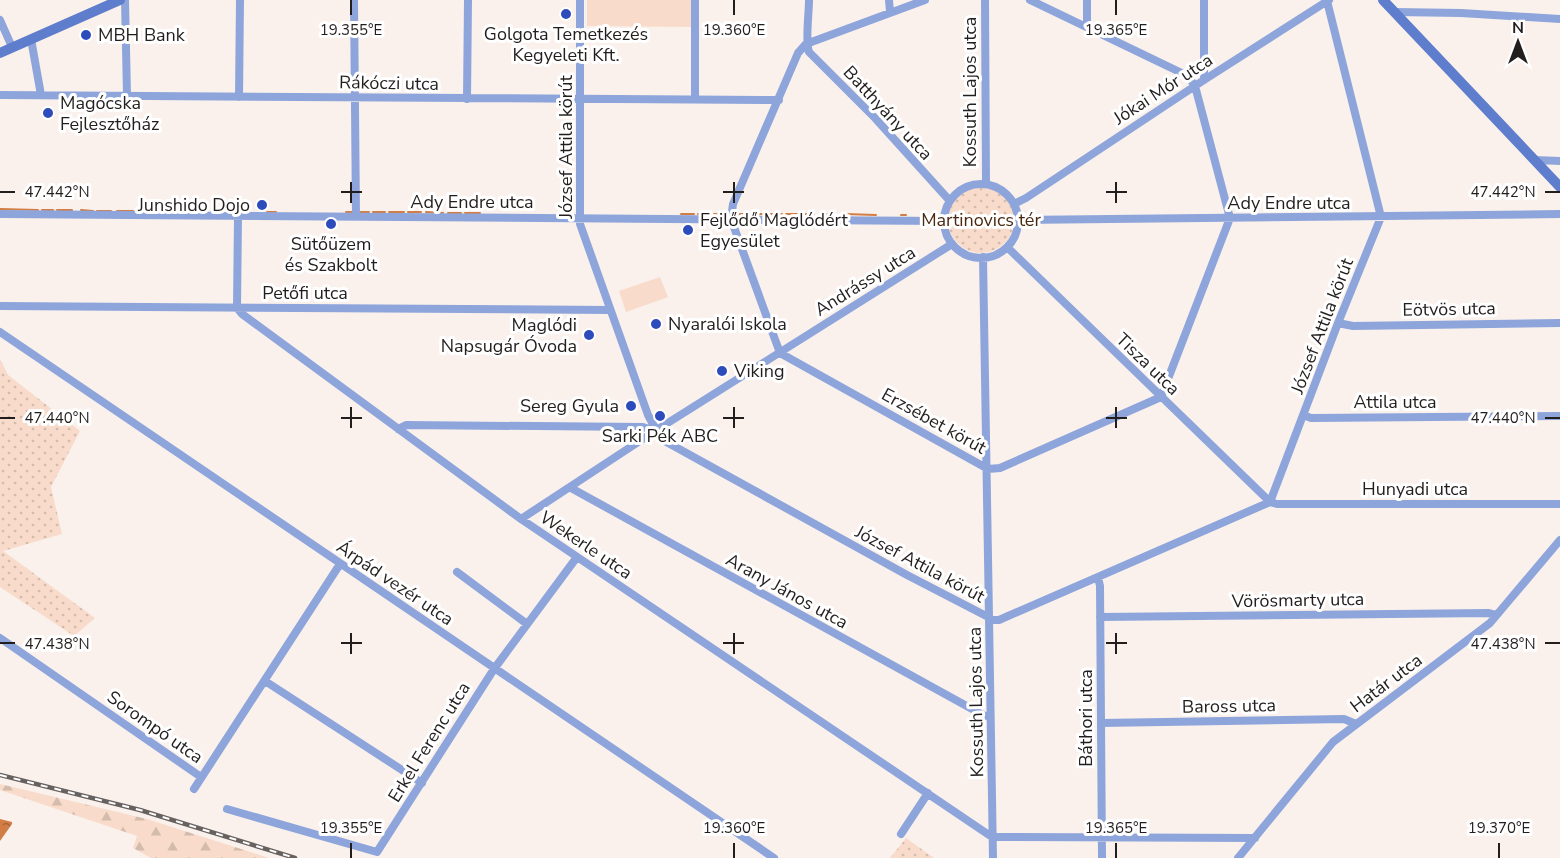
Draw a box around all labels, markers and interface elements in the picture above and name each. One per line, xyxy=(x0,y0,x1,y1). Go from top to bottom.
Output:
marker: Golgota Temetkezés Kegyeleti Kft. xyxy=(559,7,573,21)
north arrow xyxy=(1488,12,1548,72)
street label: Kossuth Lajos utca xyxy=(958,17,982,167)
text: N xyxy=(1512,17,1524,39)
text: 19.355°E xyxy=(320,20,382,40)
text: 19.360°E xyxy=(703,20,765,40)
text: 19.365°E xyxy=(1085,20,1147,40)
place label: Golgota Temetkezés Kegyeleti Kft. xyxy=(484,22,648,67)
place label: MBH Bank xyxy=(98,23,186,47)
marker: MBH Bank xyxy=(79,28,93,42)
street label: Jókai Mór utca xyxy=(1108,48,1217,131)
street label: Batthyány utca xyxy=(838,61,938,165)
street label: Rákóczi utca xyxy=(339,70,439,96)
street label: József Attila körút xyxy=(554,75,578,220)
place label: Magócska Fejlesztőház xyxy=(60,91,159,136)
marker: Magócska Fejlesztőház xyxy=(41,106,55,120)
text: 47.442°N xyxy=(24,182,90,202)
text: 47.442°N xyxy=(1470,182,1536,202)
street label: Ady Endre utca xyxy=(410,190,534,214)
street label: Ady Endre utca xyxy=(1227,191,1351,215)
place label: Junshido Dojo xyxy=(137,193,250,217)
marker: Junshido Dojo xyxy=(255,198,269,212)
place label: Fejlődő Maglódért Egyesület xyxy=(700,208,848,253)
park label: Martinovics tér xyxy=(921,208,1041,232)
marker: Sütőüzem és Szakbolt xyxy=(324,217,338,231)
marker: Fejlődő Maglódért Egyesület xyxy=(681,223,695,237)
place label: Sütőüzem és Szakbolt xyxy=(285,232,378,277)
street label: Andrássy utca xyxy=(810,240,920,322)
street label: József Attila körút xyxy=(1285,254,1359,398)
street label: Petőfi utca xyxy=(262,281,348,305)
street label: Eötvös utca xyxy=(1402,296,1496,322)
place label: Nyaralói Iskola xyxy=(668,312,787,336)
place label: Maglódi Napsugár Óvoda xyxy=(441,313,577,358)
marker: Nyaralói Iskola xyxy=(649,317,663,331)
marker: Maglódi Napsugár Óvoda xyxy=(582,328,596,342)
street label: Tisza utca xyxy=(1111,328,1185,400)
place label: Viking xyxy=(733,359,785,383)
marker: Viking xyxy=(715,364,729,378)
street label: Erzsébet körút xyxy=(877,382,991,460)
street label: Attila utca xyxy=(1353,390,1437,414)
place label: Sereg Gyula xyxy=(520,394,619,418)
marker: Sereg Gyula xyxy=(624,399,638,413)
text: 47.440°N xyxy=(24,408,90,428)
text: 47.440°N xyxy=(1470,408,1536,428)
marker: Sarki Pék ABC xyxy=(653,409,667,423)
place label: Sarki Pék ABC xyxy=(602,424,718,448)
street label: Hunyadi utca xyxy=(1362,477,1468,501)
street label: Wekerle utca xyxy=(535,505,637,585)
street label: József Attila körút xyxy=(850,519,990,609)
street label: Árpád vezér utca xyxy=(332,535,458,631)
street label: Arany János utca xyxy=(722,548,852,634)
street label: Vörösmarty utca xyxy=(1230,587,1365,613)
street label: Kossuth Lajos utca xyxy=(963,627,989,777)
text: 47.438°N xyxy=(24,634,90,654)
text: 47.438°N xyxy=(1470,634,1536,654)
street label: Határ utca xyxy=(1345,648,1427,718)
street label: Báthori utca xyxy=(1074,669,1098,767)
street label: Erkel Ferenc utca xyxy=(382,677,476,807)
street label: Sorompó utca xyxy=(102,685,208,769)
street label: Baross utca xyxy=(1182,693,1276,719)
text: 19.355°E xyxy=(320,818,382,838)
text: 19.360°E xyxy=(703,818,765,838)
text: 19.365°E xyxy=(1085,818,1147,838)
text: 19.370°E xyxy=(1468,818,1530,838)

